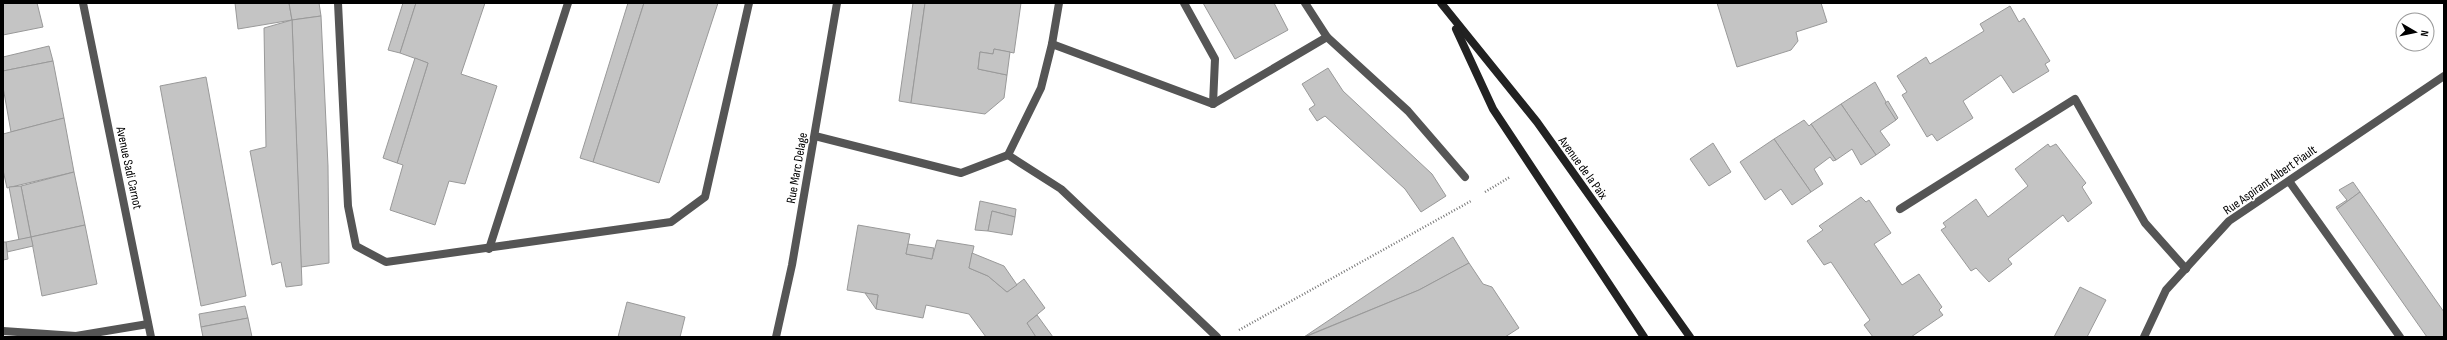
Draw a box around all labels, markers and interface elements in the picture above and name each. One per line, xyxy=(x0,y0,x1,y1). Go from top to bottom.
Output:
north arrow xyxy=(2395,12,2435,52)
text: N xyxy=(2417,30,2431,38)
street label: Avenue Sadi Carnot xyxy=(112,124,146,211)
street label: Rue Marc Delage xyxy=(783,131,811,205)
street label: Avenue de la Paix xyxy=(1554,133,1611,203)
street label: Rue Aspirant Albert Piault xyxy=(2220,142,2320,218)

